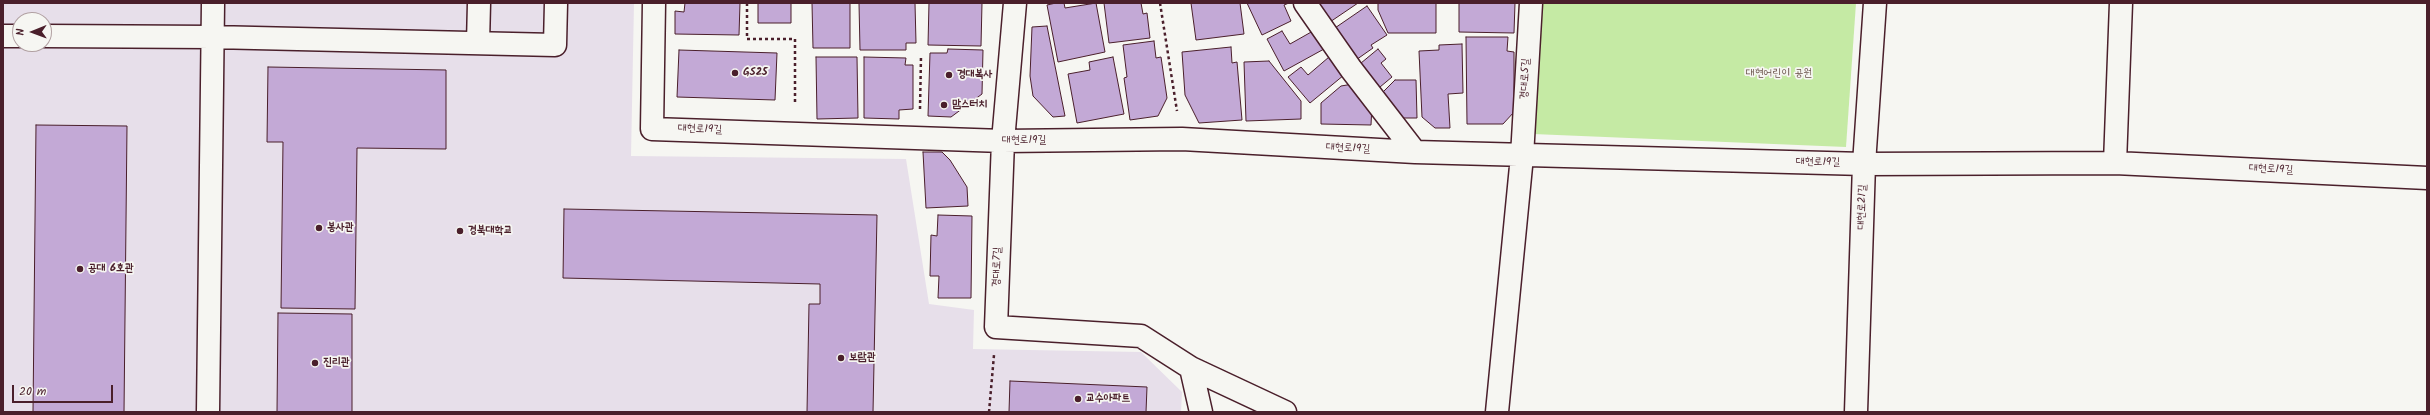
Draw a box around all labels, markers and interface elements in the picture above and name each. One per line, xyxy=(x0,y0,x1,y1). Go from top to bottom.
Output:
north arrow xyxy=(12,12,52,52)
text: N xyxy=(12,29,30,36)
street label: 경대로5길 xyxy=(1518,58,1534,100)
place label: GS25 xyxy=(743,66,768,80)
park label: 대현어린이 공원 xyxy=(1746,67,1812,81)
marker: GS25 xyxy=(730,68,740,78)
place label: 경대복사 xyxy=(957,68,992,82)
marker: 경대복사 xyxy=(944,70,954,80)
place label: 맘스터치 xyxy=(952,98,987,112)
marker: 맘스터치 xyxy=(939,100,949,110)
street label: 대현로19길 xyxy=(678,123,722,137)
street label: 대현로19길 xyxy=(1002,134,1046,148)
street label: 대현로19길 xyxy=(1326,141,1370,157)
street label: 대현로19길 xyxy=(1796,156,1840,170)
street label: 대현로19길 xyxy=(2249,162,2293,178)
street label: 대현로21길 xyxy=(1856,184,1870,230)
place label: 봉사관 xyxy=(327,221,354,235)
marker: 봉사관 xyxy=(314,223,324,233)
place label: 경북대학교 xyxy=(468,224,512,238)
marker: 경북대학교 xyxy=(455,226,465,236)
street label: 경대로7길 xyxy=(991,247,1005,287)
place label: 공대 6호관 xyxy=(88,262,134,276)
marker: 공대 6호관 xyxy=(75,264,85,274)
place label: 보람관 xyxy=(849,351,876,365)
marker: 보람관 xyxy=(836,353,846,363)
place label: 진리관 xyxy=(323,356,350,370)
marker: 진리관 xyxy=(310,358,320,368)
scale bar xyxy=(14,377,115,403)
text: 20 m xyxy=(19,382,46,401)
place label: 교수아파트 xyxy=(1086,392,1130,406)
marker: 교수아파트 xyxy=(1073,394,1083,404)

